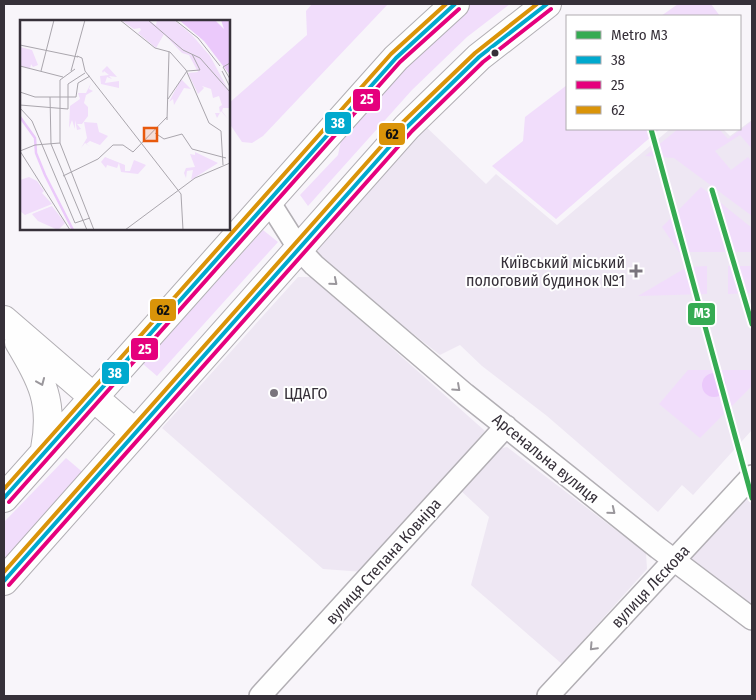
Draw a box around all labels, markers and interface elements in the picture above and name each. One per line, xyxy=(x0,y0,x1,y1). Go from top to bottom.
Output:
legend xyxy=(566,15,741,130)
inset map xyxy=(20,20,230,230)
text: Metro M3 xyxy=(611,26,668,44)
unlabelled marker xyxy=(490,48,500,58)
text: 38 xyxy=(611,51,625,69)
text: 25 xyxy=(611,76,625,94)
line badge: 25 xyxy=(352,88,381,112)
text: 25 xyxy=(359,91,374,108)
text: 62 xyxy=(611,101,625,119)
line badge: 38 xyxy=(324,111,352,135)
text: 38 xyxy=(330,115,346,132)
line badge: 62 xyxy=(378,122,406,146)
text: 62 xyxy=(385,126,399,143)
place label: Київський міський пологовий будинок №1 xyxy=(466,253,625,290)
marker: Київський міський пологовий будинок №1 xyxy=(629,264,643,278)
one-way arrow xyxy=(328,276,337,285)
line badge: 62 xyxy=(149,298,177,322)
text: 62 xyxy=(156,302,170,319)
line badge: M3 xyxy=(687,302,716,326)
text: M3 xyxy=(694,305,711,322)
line badge: 25 xyxy=(130,337,159,361)
text: 25 xyxy=(137,341,152,358)
line badge: 38 xyxy=(101,361,130,385)
text: 38 xyxy=(107,365,123,382)
one-way arrow xyxy=(35,377,45,386)
one-way arrow xyxy=(452,382,461,391)
place label: ЦДАГО xyxy=(284,384,327,403)
marker: ЦДАГО xyxy=(268,387,280,399)
street label: Арсенальна вулиця xyxy=(489,410,603,507)
street label: вулиця Степана Ковніра xyxy=(322,494,445,628)
one-way arrow xyxy=(606,505,615,513)
street label: вулиця Лєскова xyxy=(607,541,694,632)
one-way arrow xyxy=(590,641,599,650)

